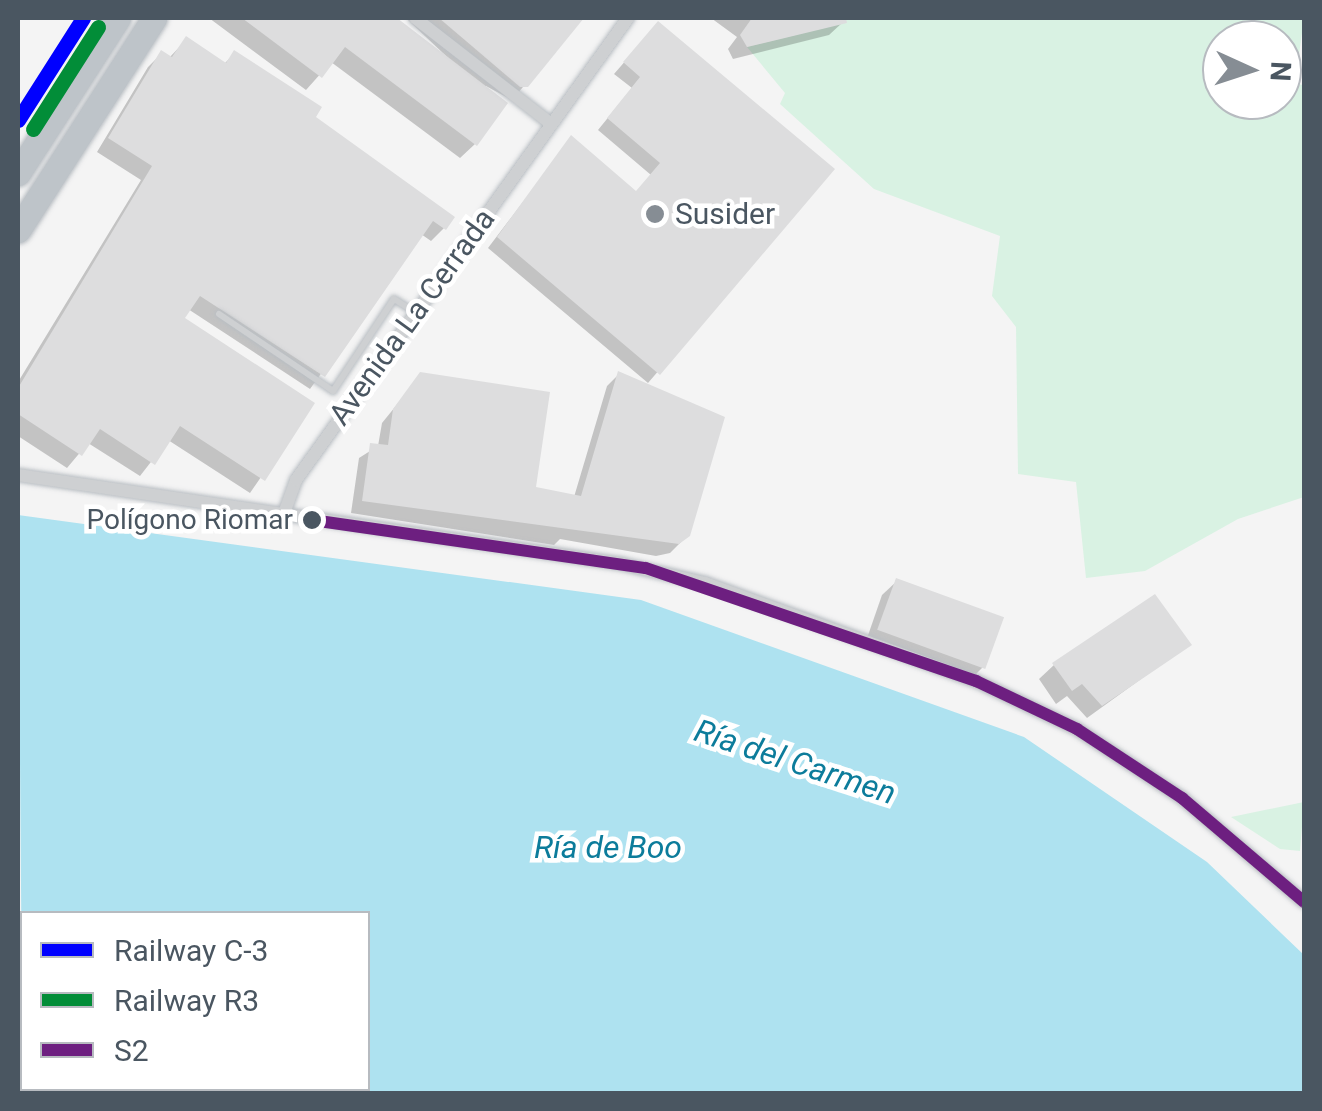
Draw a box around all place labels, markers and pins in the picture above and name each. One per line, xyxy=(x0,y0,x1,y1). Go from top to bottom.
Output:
place label: Susider xyxy=(675,196,775,232)
marker: Susider xyxy=(644,203,666,225)
place label: Polígono Riomar xyxy=(86,503,293,537)
marker: Polígono Riomar xyxy=(302,510,322,530)

